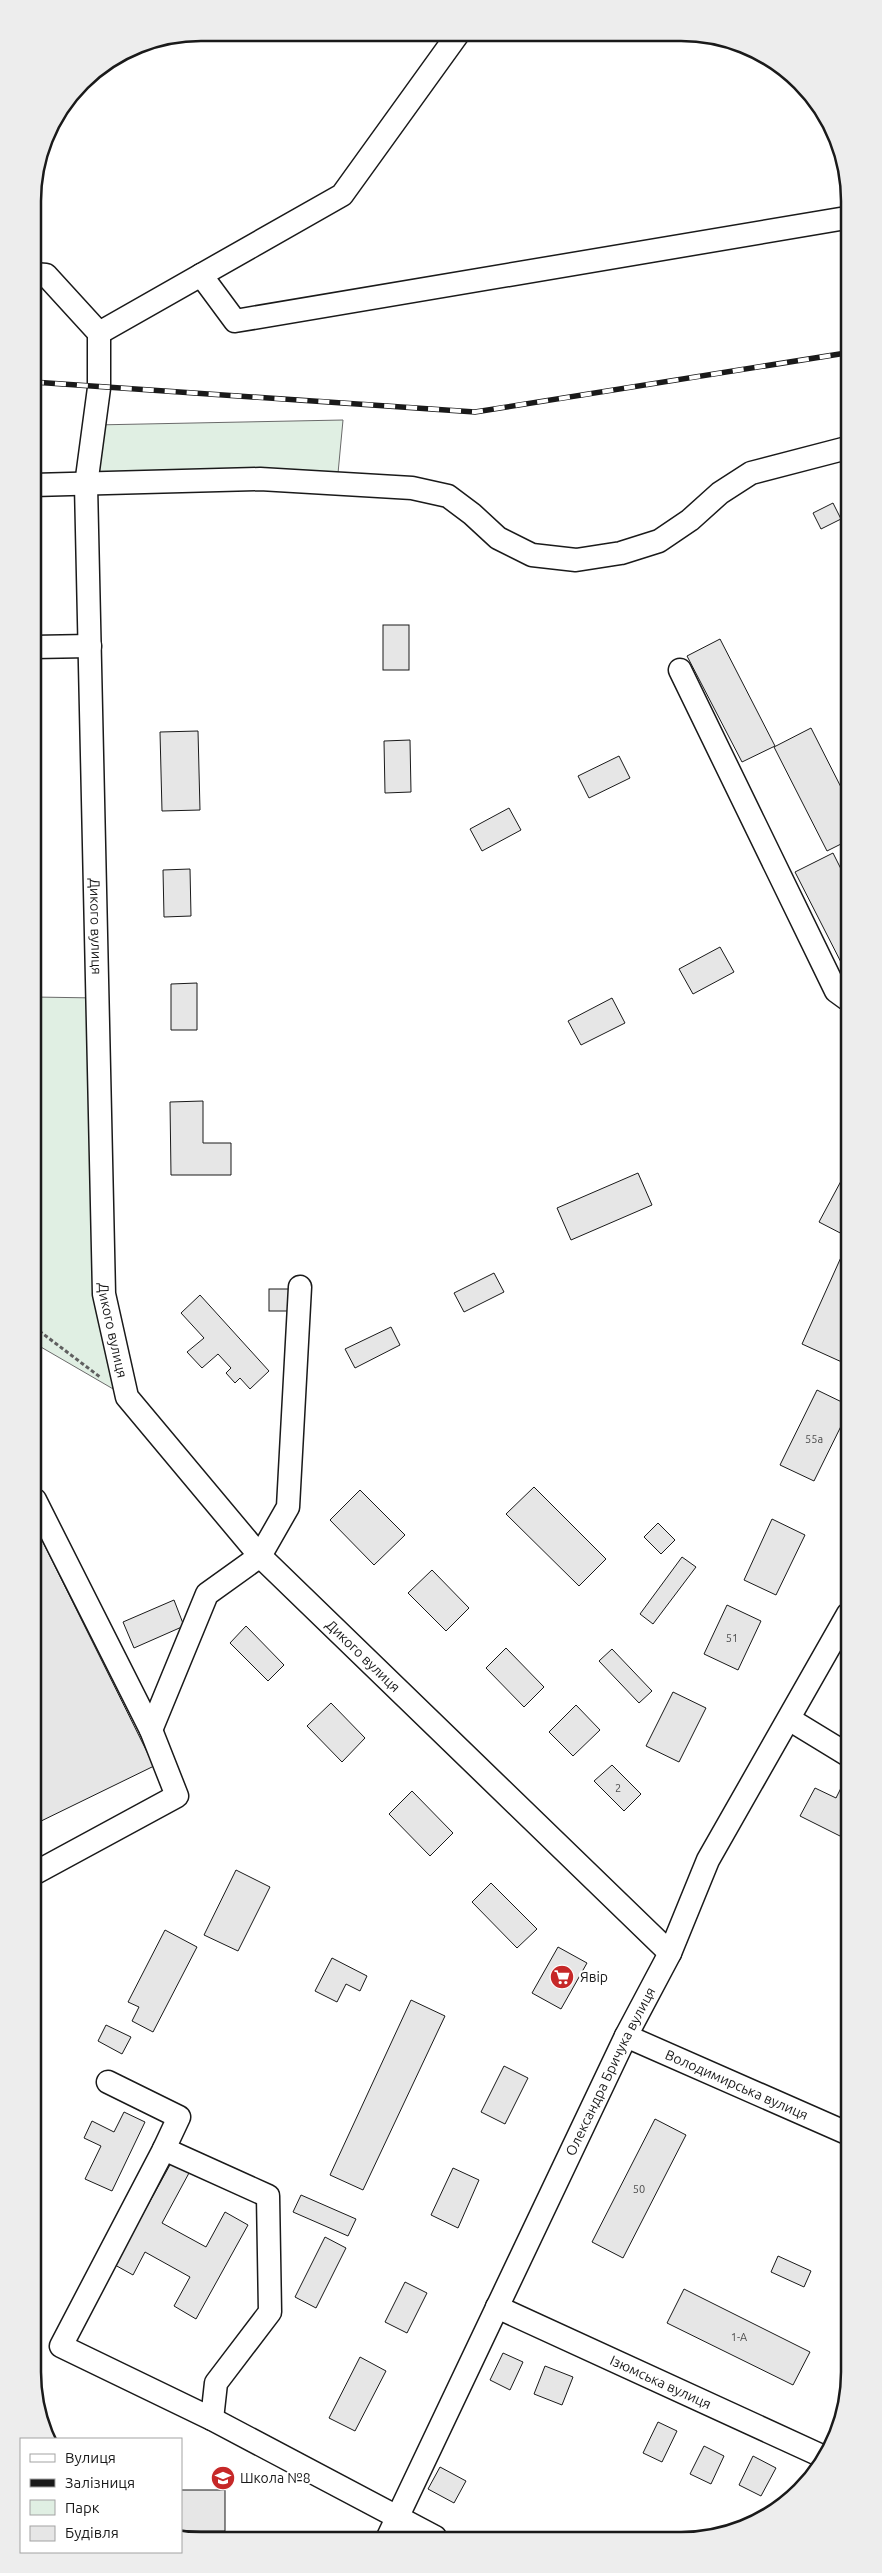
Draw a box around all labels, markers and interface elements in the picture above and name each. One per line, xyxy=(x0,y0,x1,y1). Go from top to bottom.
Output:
street label: Дикого вулиця xyxy=(87,878,105,975)
street label: Дикого вулиця xyxy=(96,1283,130,1379)
house number: 55а xyxy=(805,1433,823,1445)
street label: Дикого вулиця xyxy=(323,1616,403,1695)
house number: 51 xyxy=(726,1632,738,1644)
house number: 2 xyxy=(615,1782,621,1794)
supermarket icon: Явiр xyxy=(549,1964,575,1990)
place label: Явiр xyxy=(580,1969,608,1985)
street label: Олександра Бричука вулиця xyxy=(562,1984,658,2158)
street label: Володимирська вулиця xyxy=(663,2046,811,2123)
house number: 50 xyxy=(633,2183,645,2195)
house number: 1-А xyxy=(731,2331,748,2343)
street label: Ізюмська вулиця xyxy=(608,2352,714,2412)
legend xyxy=(20,2438,182,2553)
text: Вулиця xyxy=(65,2449,116,2466)
school or university icon: Школа №8 xyxy=(210,2465,236,2491)
place label: Школа №8 xyxy=(240,2470,311,2486)
text: Залізниця xyxy=(65,2474,135,2491)
text: Парк xyxy=(65,2499,100,2516)
text: Будівля xyxy=(65,2524,119,2541)

